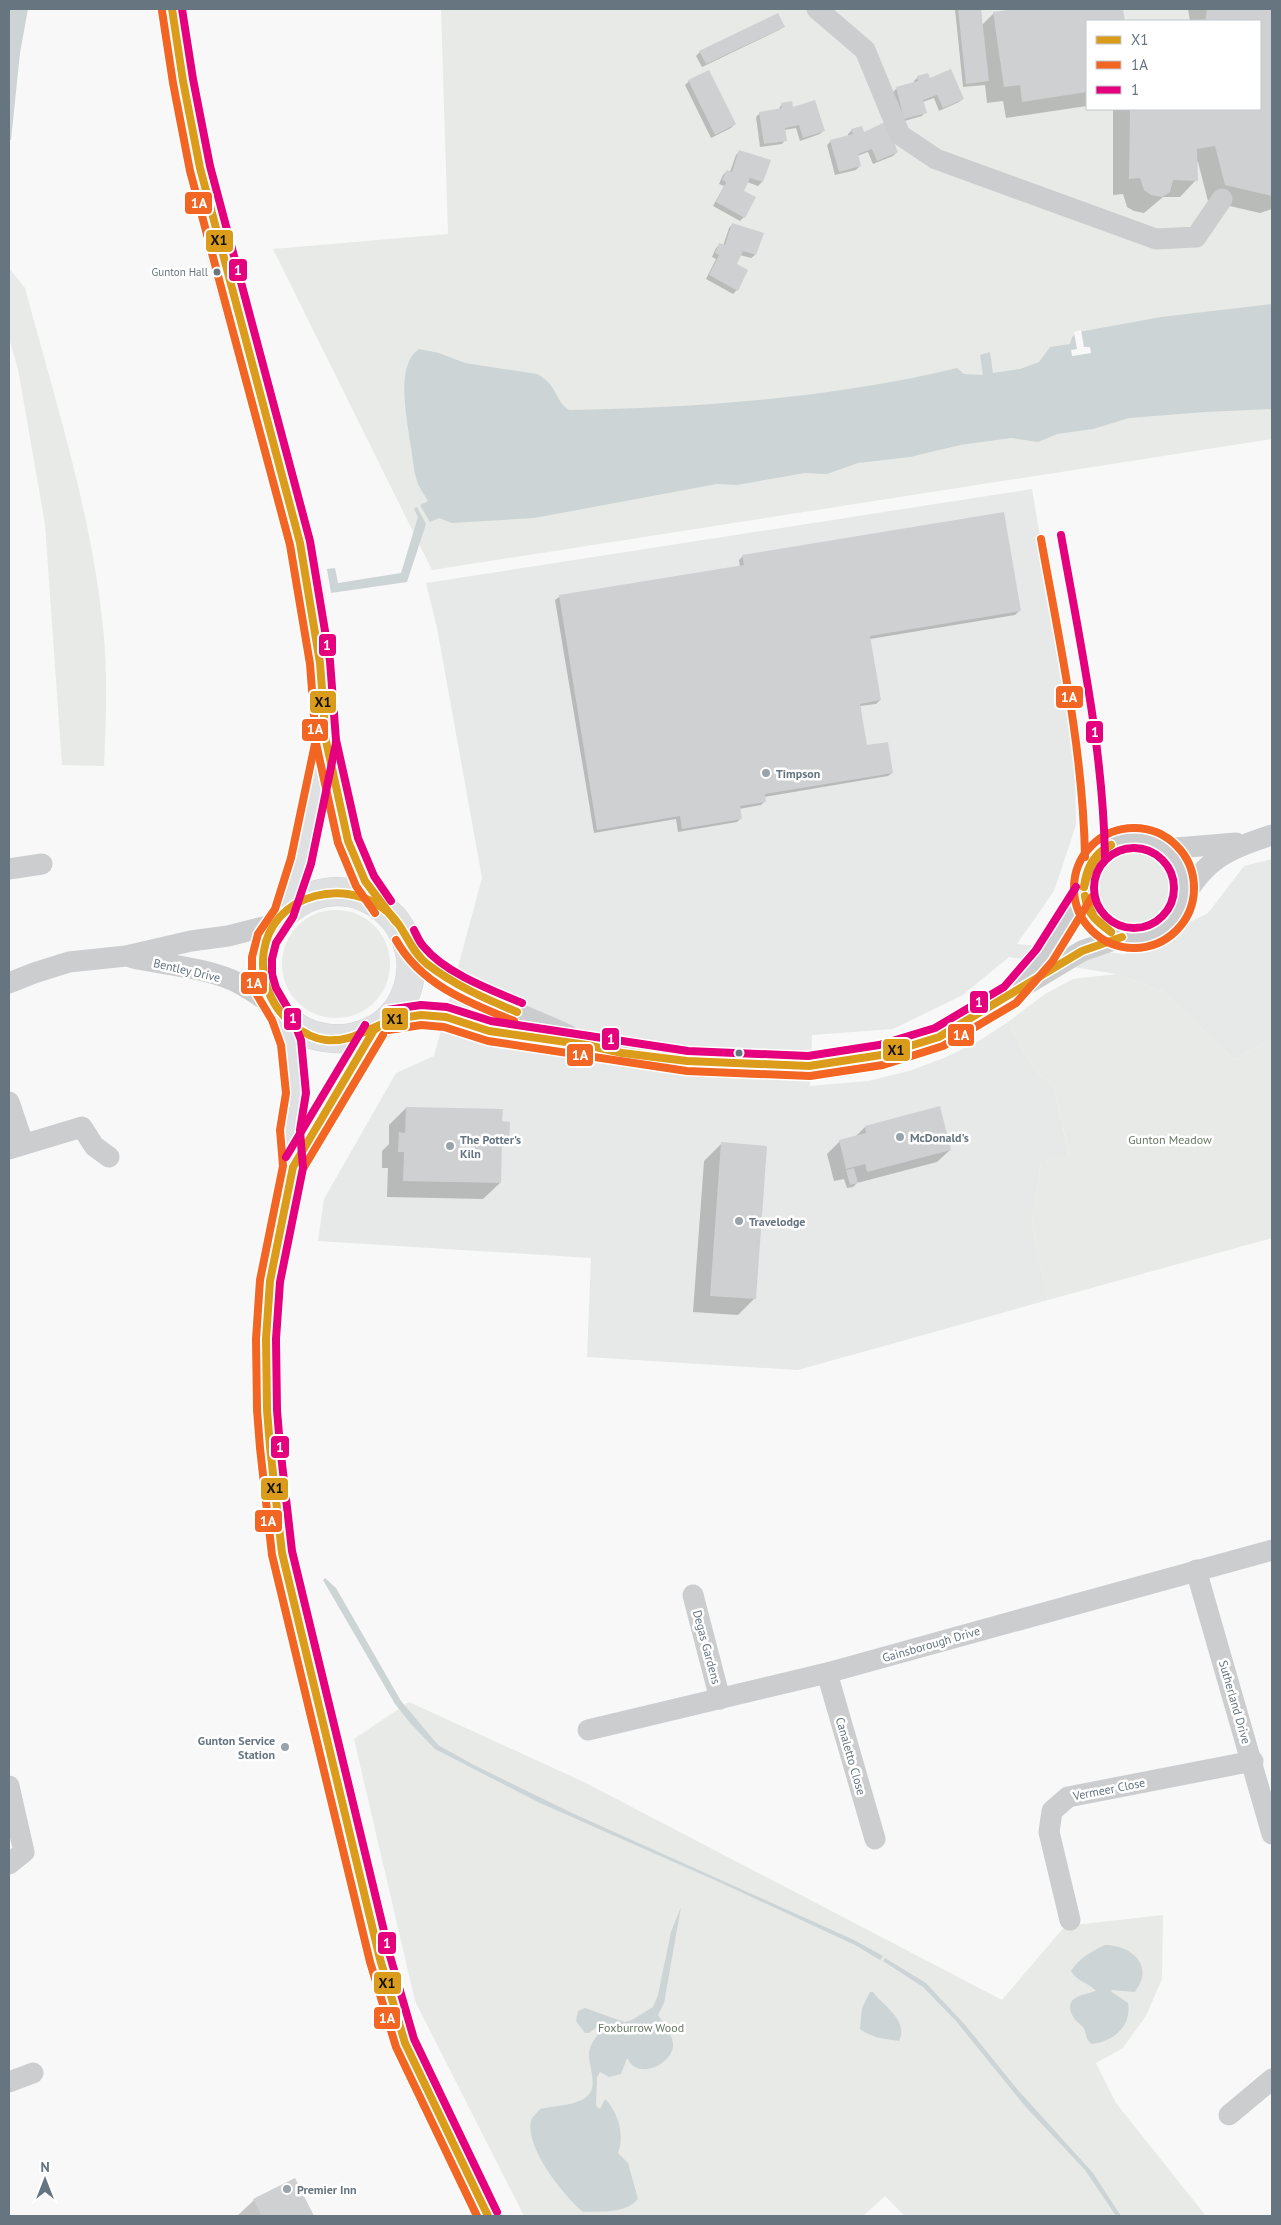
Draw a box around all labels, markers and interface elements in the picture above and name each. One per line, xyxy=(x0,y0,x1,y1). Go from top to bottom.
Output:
legend xyxy=(1086,20,1261,110)
text: X1 xyxy=(1131,30,1148,49)
text: 1A xyxy=(1131,55,1148,74)
text: 1 xyxy=(1131,80,1139,99)
line badge: 1A xyxy=(184,191,213,215)
text: 1A xyxy=(191,194,208,212)
line badge: X1 xyxy=(205,229,234,253)
text: X1 xyxy=(211,231,227,249)
line badge: 1 xyxy=(228,258,248,282)
text: 1 xyxy=(234,261,242,279)
place label: Gunton Hall xyxy=(152,265,209,279)
marker: Gunton Hall xyxy=(212,267,222,277)
line badge: 1 xyxy=(318,633,337,657)
text: 1 xyxy=(323,636,331,654)
line badge: 1A xyxy=(1055,685,1084,709)
text: 1A xyxy=(1061,688,1078,706)
line badge: X1 xyxy=(309,690,337,714)
text: X1 xyxy=(315,693,331,711)
line badge: 1A xyxy=(301,718,329,742)
text: 1A xyxy=(307,720,324,738)
line badge: 1 xyxy=(1085,720,1104,744)
text: 1 xyxy=(1091,723,1099,741)
place label: Timpson xyxy=(776,766,820,781)
marker: Timpson xyxy=(760,767,772,779)
street label: Bentley Drive xyxy=(152,955,222,985)
line badge: 1A xyxy=(240,971,268,995)
text: 1A xyxy=(246,974,263,992)
line badge: 1 xyxy=(969,990,989,1014)
text: 1 xyxy=(975,993,983,1011)
line badge: 1 xyxy=(283,1007,302,1031)
line badge: X1 xyxy=(381,1007,409,1031)
text: 1 xyxy=(289,1009,297,1027)
text: X1 xyxy=(387,1010,403,1028)
line badge: 1A xyxy=(947,1023,975,1047)
text: 1A xyxy=(953,1026,970,1044)
line badge: 1 xyxy=(601,1027,620,1051)
text: 1 xyxy=(607,1030,615,1048)
line badge: X1 xyxy=(882,1038,911,1062)
text: X1 xyxy=(888,1041,904,1059)
line badge: 1A xyxy=(566,1043,594,1067)
text: 1A xyxy=(572,1046,589,1064)
unlabelled marker xyxy=(734,1048,744,1058)
place label: McDonald's xyxy=(910,1130,969,1145)
marker: McDonald's xyxy=(894,1131,906,1143)
place label: The Potter's Kiln xyxy=(460,1132,521,1161)
park label: Gunton Meadow xyxy=(1128,1132,1212,1147)
marker: The Potter's Kiln xyxy=(444,1140,456,1152)
place label: Travelodge xyxy=(749,1214,805,1229)
marker: Travelodge xyxy=(733,1215,745,1227)
line badge: 1 xyxy=(270,1435,290,1459)
text: 1 xyxy=(276,1438,284,1456)
line badge: X1 xyxy=(260,1477,289,1501)
text: X1 xyxy=(267,1479,283,1497)
line badge: 1A xyxy=(254,1509,283,1533)
text: 1A xyxy=(260,1512,277,1530)
street label: Degas Gardens xyxy=(690,1608,724,1686)
street label: Gainsborough Drive xyxy=(880,1623,982,1665)
street label: Sutherland Drive xyxy=(1216,1658,1254,1746)
street label: Canaletto Close xyxy=(833,1715,869,1797)
place label: Gunton Service Station xyxy=(198,1733,275,1762)
marker: Gunton Service Station xyxy=(279,1741,291,1753)
street label: Vermeer Close xyxy=(1071,1775,1146,1804)
line badge: 1 xyxy=(377,1931,397,1955)
text: 1 xyxy=(383,1934,391,1952)
line badge: X1 xyxy=(373,1971,402,1995)
text: X1 xyxy=(379,1974,395,1992)
line badge: 1A xyxy=(373,2006,401,2030)
text: 1A xyxy=(379,2009,396,2027)
park label: Foxburrow Wood xyxy=(598,2020,684,2035)
north arrow xyxy=(20,2155,70,2205)
text: N xyxy=(40,2158,50,2176)
place label: Premier Inn xyxy=(297,2182,357,2197)
marker: Premier Inn xyxy=(281,2183,293,2195)

